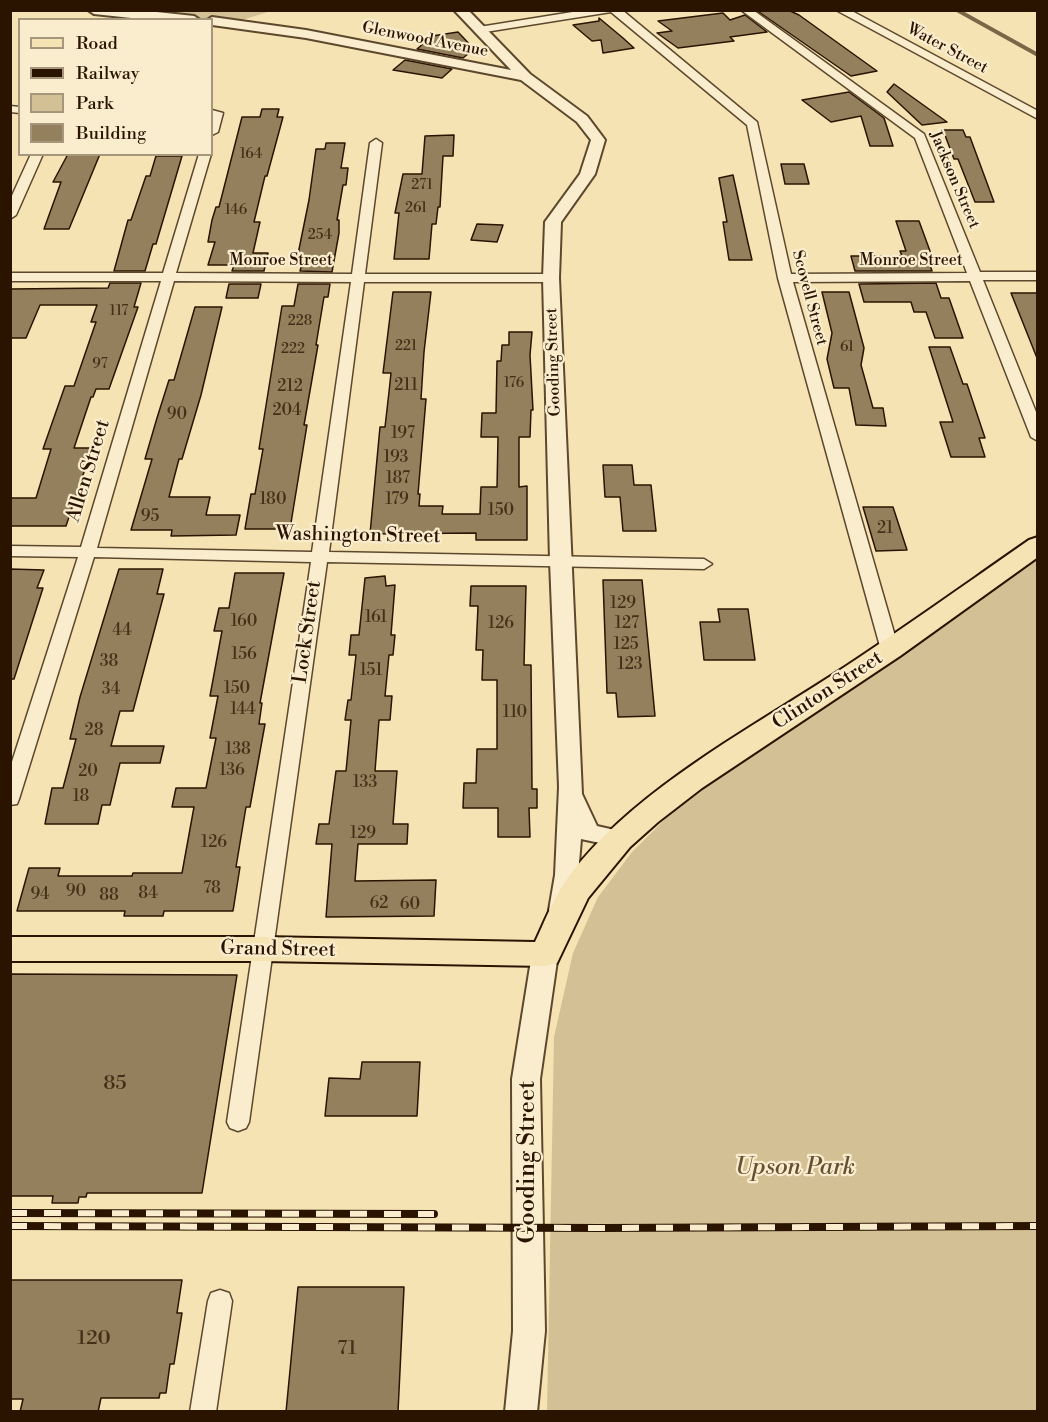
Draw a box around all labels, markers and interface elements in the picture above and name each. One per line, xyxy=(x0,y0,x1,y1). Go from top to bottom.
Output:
legend xyxy=(18,18,213,156)
street label: Glenwood Avenue xyxy=(360,18,490,62)
street label: Water Street xyxy=(903,20,991,78)
text: Road xyxy=(76,32,118,55)
text: Railway xyxy=(76,62,139,85)
text: Park xyxy=(76,92,113,115)
text: Building xyxy=(76,122,146,145)
street label: Jackson Street xyxy=(925,128,983,232)
house number: 164 xyxy=(240,147,262,163)
house number: 271 xyxy=(411,178,433,194)
house number: 261 xyxy=(405,201,427,217)
house number: 146 xyxy=(225,203,247,219)
house number: 254 xyxy=(308,228,332,244)
street label: Scovell Street xyxy=(787,248,831,348)
street label: Monroe Street xyxy=(229,251,333,271)
street label: Monroe Street xyxy=(859,251,963,271)
house number: 117 xyxy=(110,304,128,320)
street label: Gooding Street xyxy=(543,307,565,417)
house number: 228 xyxy=(288,314,312,330)
house number: 221 xyxy=(395,339,417,355)
house number: 61 xyxy=(840,340,854,356)
house number: 222 xyxy=(281,342,305,358)
house number: 97 xyxy=(92,357,108,373)
house number: 211 xyxy=(394,376,418,396)
house number: 176 xyxy=(504,376,524,392)
house number: 212 xyxy=(277,377,303,397)
house number: 204 xyxy=(272,401,302,421)
house number: 90 xyxy=(167,405,187,425)
street label: Allen Street xyxy=(62,417,116,525)
house number: 197 xyxy=(391,424,415,444)
house number: 193 xyxy=(384,448,408,468)
house number: 187 xyxy=(386,469,410,489)
house number: 180 xyxy=(260,490,286,510)
house number: 179 xyxy=(385,490,409,510)
house number: 150 xyxy=(488,501,514,521)
house number: 95 xyxy=(141,507,159,527)
house number: 21 xyxy=(877,519,893,539)
street label: Washington Street xyxy=(275,523,441,549)
street label: Lock Street xyxy=(289,579,327,685)
house number: 129 xyxy=(610,594,636,614)
house number: 161 xyxy=(365,608,387,628)
house number: 160 xyxy=(231,612,257,632)
house number: 126 xyxy=(488,614,514,634)
house number: 127 xyxy=(615,614,639,634)
house number: 44 xyxy=(112,621,132,641)
house number: 125 xyxy=(613,635,639,655)
house number: 156 xyxy=(231,645,257,665)
street label: Clinton Street xyxy=(768,646,888,736)
house number: 38 xyxy=(100,652,118,672)
house number: 123 xyxy=(617,655,643,675)
house number: 151 xyxy=(360,661,382,681)
house number: 150 xyxy=(224,679,250,699)
house number: 34 xyxy=(102,680,120,700)
house number: 144 xyxy=(230,700,256,720)
house number: 110 xyxy=(503,703,527,723)
house number: 28 xyxy=(85,721,103,741)
house number: 138 xyxy=(225,740,251,760)
house number: 136 xyxy=(219,761,245,781)
house number: 20 xyxy=(78,762,98,782)
house number: 133 xyxy=(353,773,377,793)
house number: 18 xyxy=(73,787,89,807)
house number: 129 xyxy=(350,824,376,844)
house number: 126 xyxy=(201,833,227,853)
house number: 78 xyxy=(203,879,221,899)
house number: 90 xyxy=(66,882,86,902)
house number: 84 xyxy=(138,884,158,904)
house number: 94 xyxy=(30,885,50,905)
house number: 88 xyxy=(99,886,119,906)
house number: 62 xyxy=(370,894,388,914)
house number: 60 xyxy=(400,895,420,915)
street label: Grand Street xyxy=(220,937,336,963)
house number: 85 xyxy=(103,1072,127,1096)
street label: Gooding Street xyxy=(514,1080,542,1244)
park label: Upson Park xyxy=(735,1154,855,1182)
house number: 120 xyxy=(77,1327,111,1351)
house number: 71 xyxy=(337,1337,357,1361)

